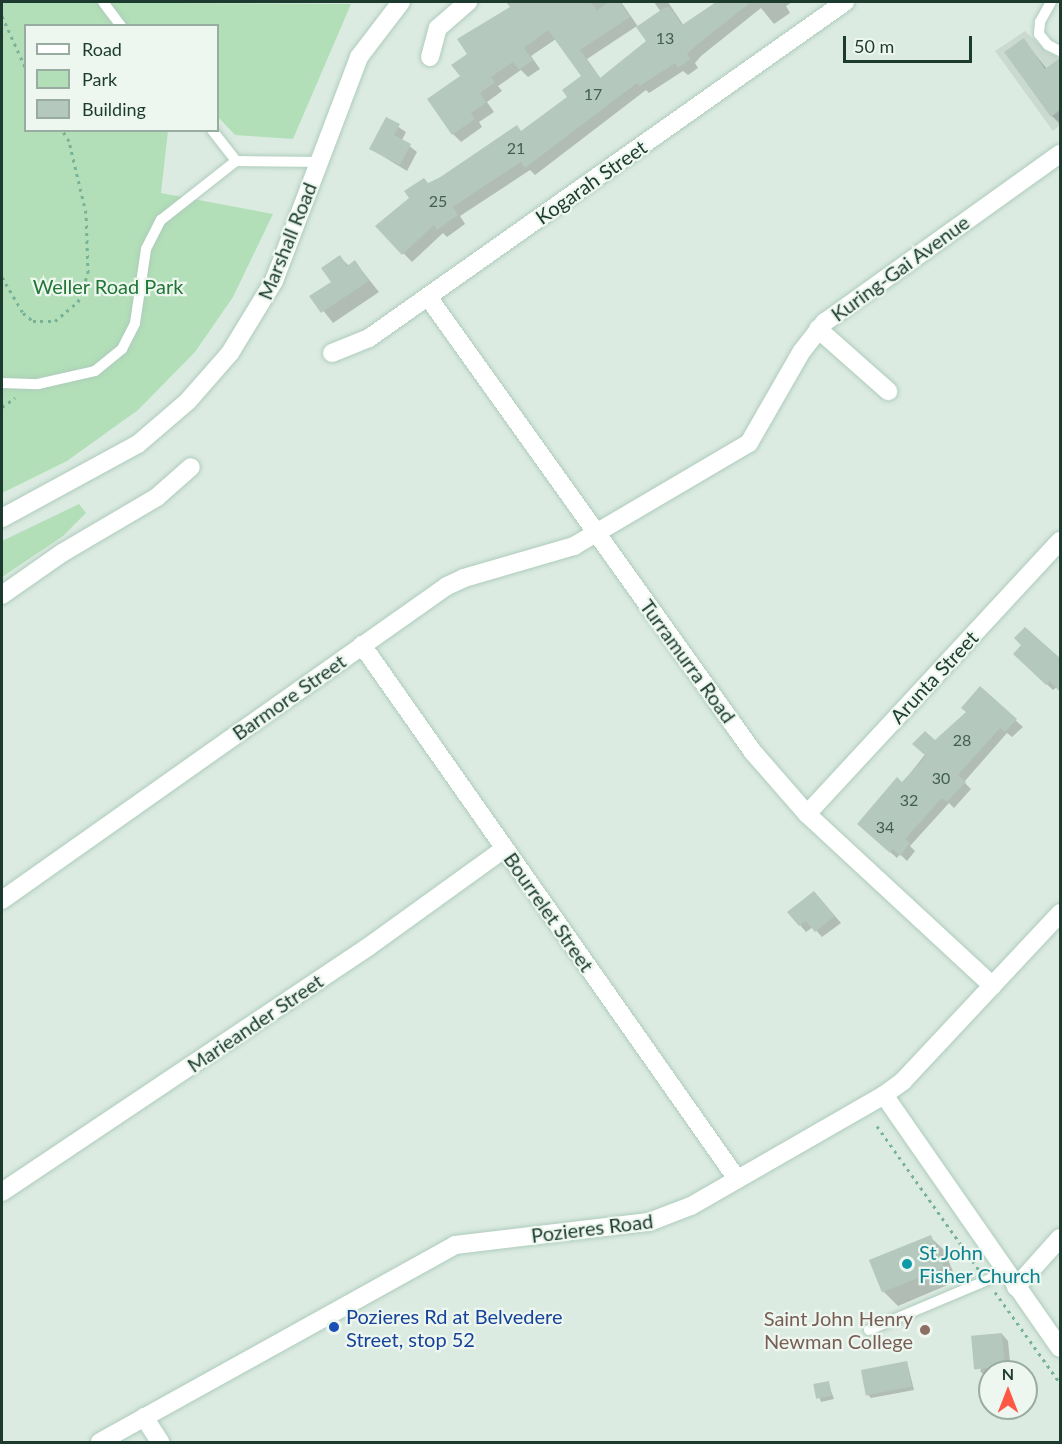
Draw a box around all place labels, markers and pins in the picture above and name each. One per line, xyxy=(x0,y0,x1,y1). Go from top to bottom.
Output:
place label: St John Fisher Church xyxy=(919,1240,1041,1287)
marker: St John Fisher Church xyxy=(900,1257,914,1271)
place label: Pozieres Rd at Belvedere Street, stop 52 xyxy=(346,1304,563,1351)
place label: Saint John Henry Newman College xyxy=(763,1306,913,1353)
marker: Pozieres Rd at Belvedere Street, stop 52 xyxy=(327,1320,341,1334)
marker: Saint John Henry Newman College xyxy=(918,1323,932,1337)

